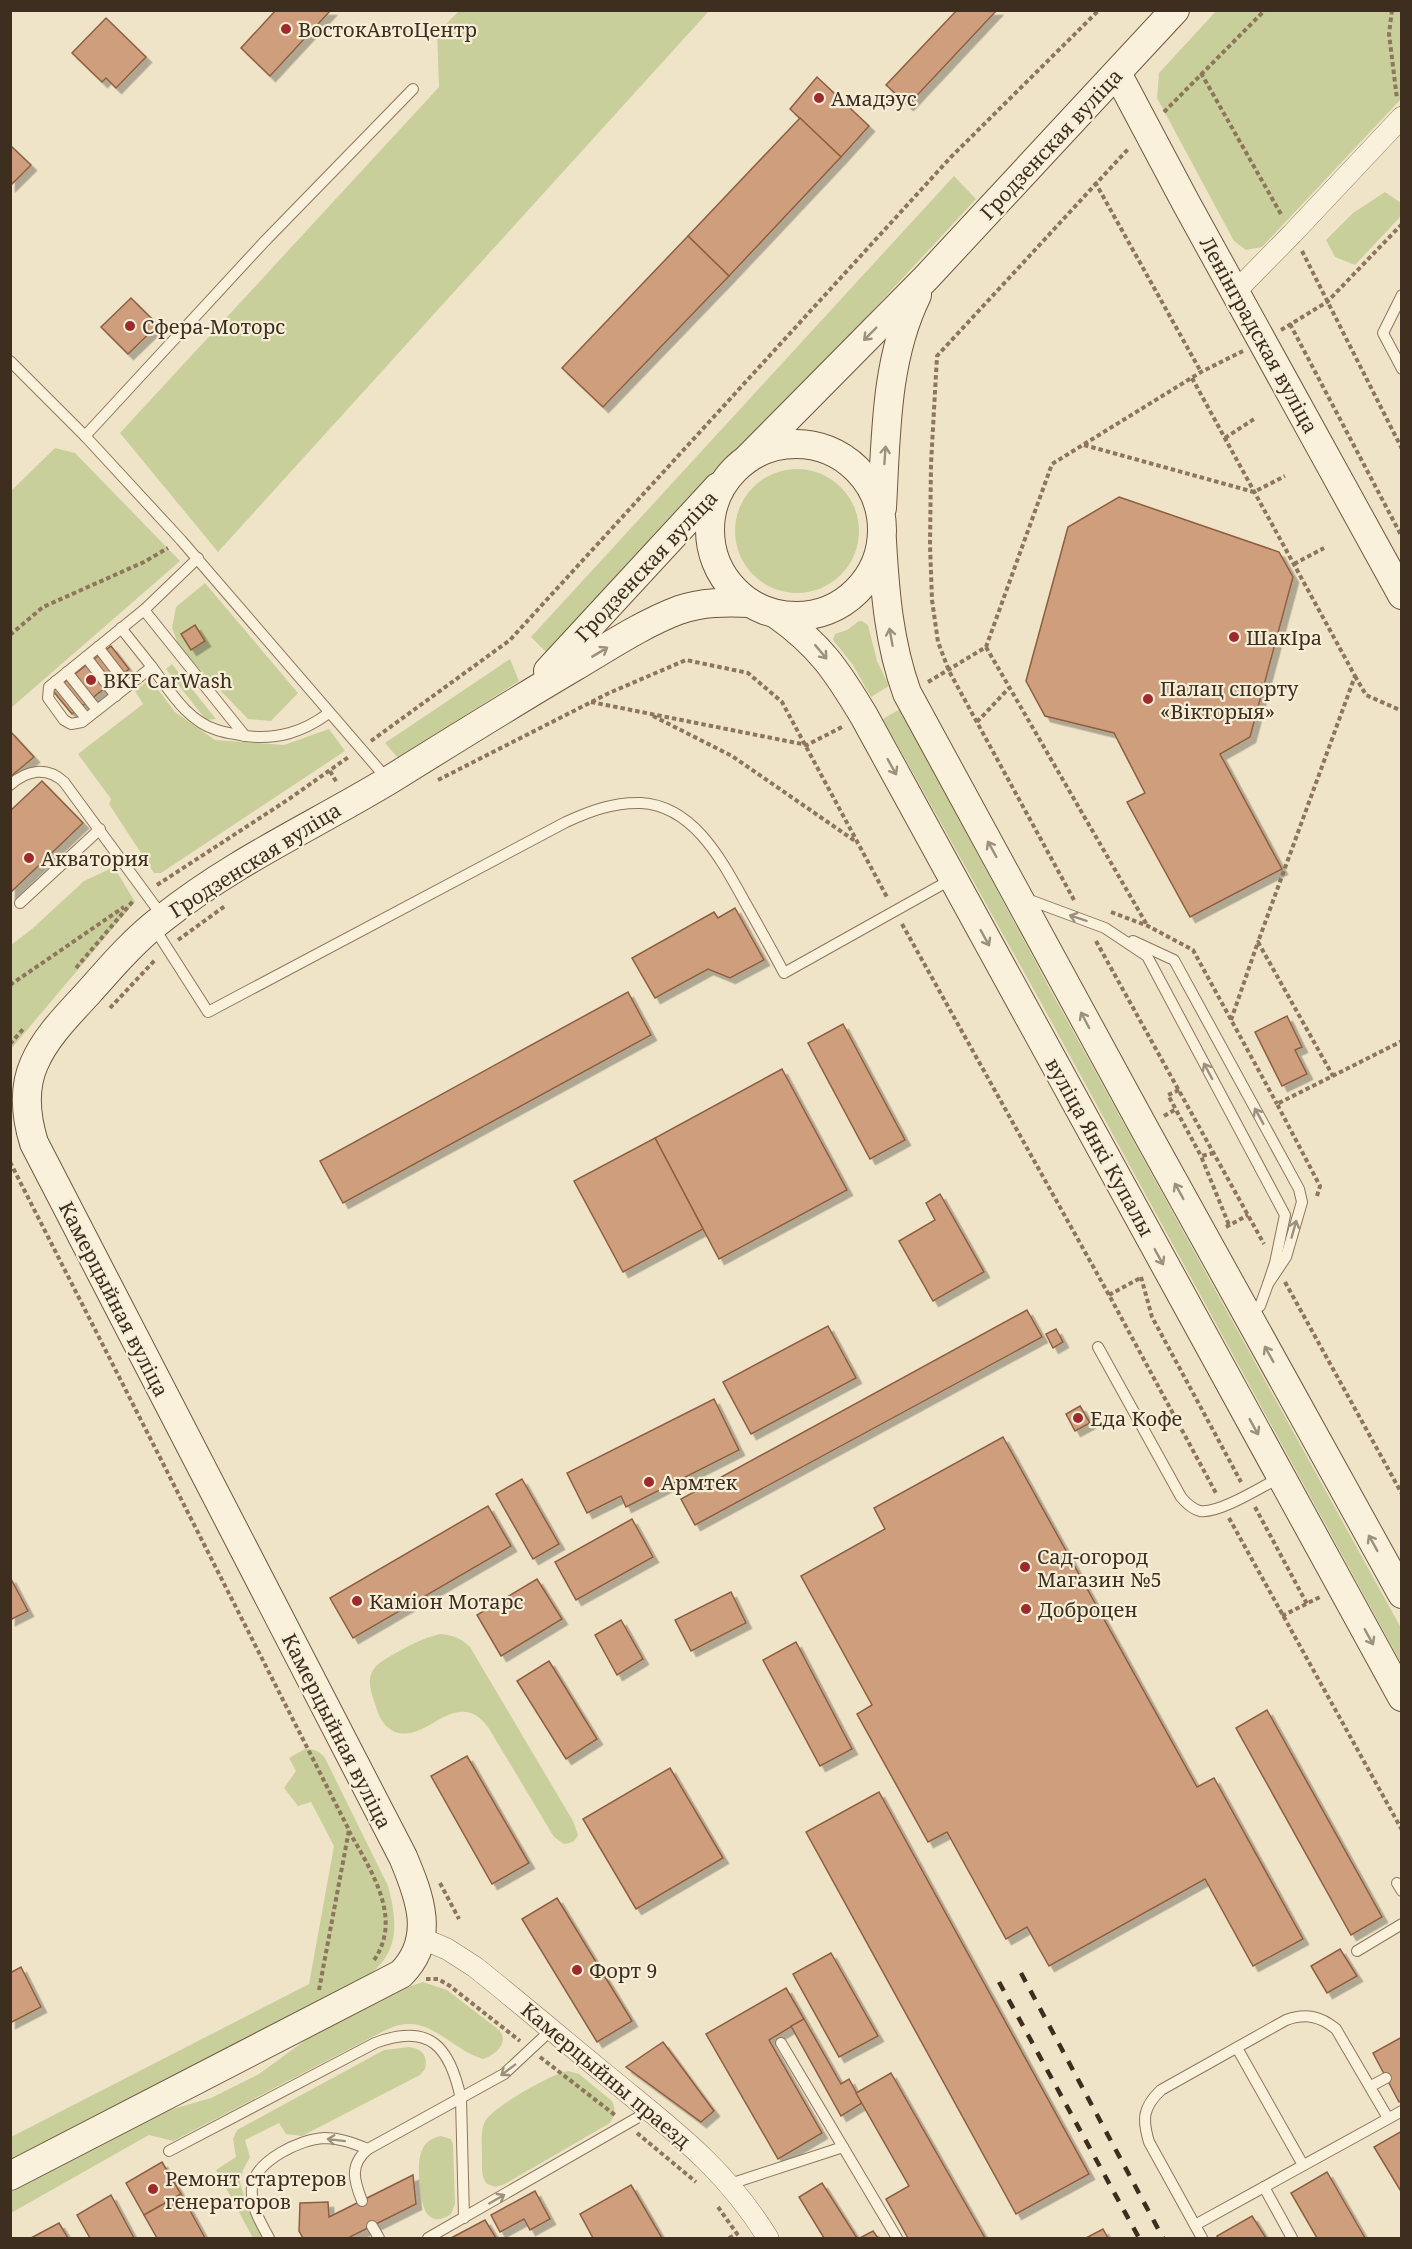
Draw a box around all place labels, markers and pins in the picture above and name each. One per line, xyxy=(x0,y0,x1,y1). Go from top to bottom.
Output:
place label: ВостокАвтоЦентр xyxy=(298,16,477,43)
marker: ВостокАвтоЦентр xyxy=(279,22,293,36)
place label: Амадэус xyxy=(831,85,917,112)
marker: Амадэус xyxy=(812,91,826,105)
place label: Сфера-Моторс xyxy=(142,313,285,340)
marker: Сфера-Моторс xyxy=(123,319,137,333)
place label: ШакІра xyxy=(1246,624,1322,651)
marker: ШакІра xyxy=(1227,630,1241,644)
place label: BKF CarWash xyxy=(103,667,233,694)
marker: BKF CarWash xyxy=(84,673,98,687)
place label: Палац спорту «Вікторыя» xyxy=(1160,675,1299,725)
marker: Палац спорту «Вікторыя» xyxy=(1141,692,1155,706)
place label: Акватория xyxy=(41,845,149,872)
marker: Акватория xyxy=(22,851,36,865)
place label: Еда Кофе xyxy=(1090,1405,1182,1432)
marker: Еда Кофе xyxy=(1071,1411,1085,1425)
place label: Армтек xyxy=(661,1469,738,1496)
marker: Армтек xyxy=(642,1475,656,1489)
place label: Сад-огород Магазин №5 xyxy=(1037,1543,1162,1593)
marker: Сад-огород Магазин №5 xyxy=(1018,1560,1032,1574)
place label: Каміон Мотарс xyxy=(369,1588,523,1615)
marker: Каміон Мотарс xyxy=(350,1594,364,1608)
place label: Доброцен xyxy=(1038,1596,1138,1623)
marker: Доброцен xyxy=(1019,1602,1033,1616)
place label: Форт 9 xyxy=(589,1957,657,1984)
marker: Форт 9 xyxy=(570,1963,584,1977)
place label: Ремонт стартеров генераторов xyxy=(165,2165,346,2215)
marker: Ремонт стартеров генераторов xyxy=(146,2182,160,2196)

